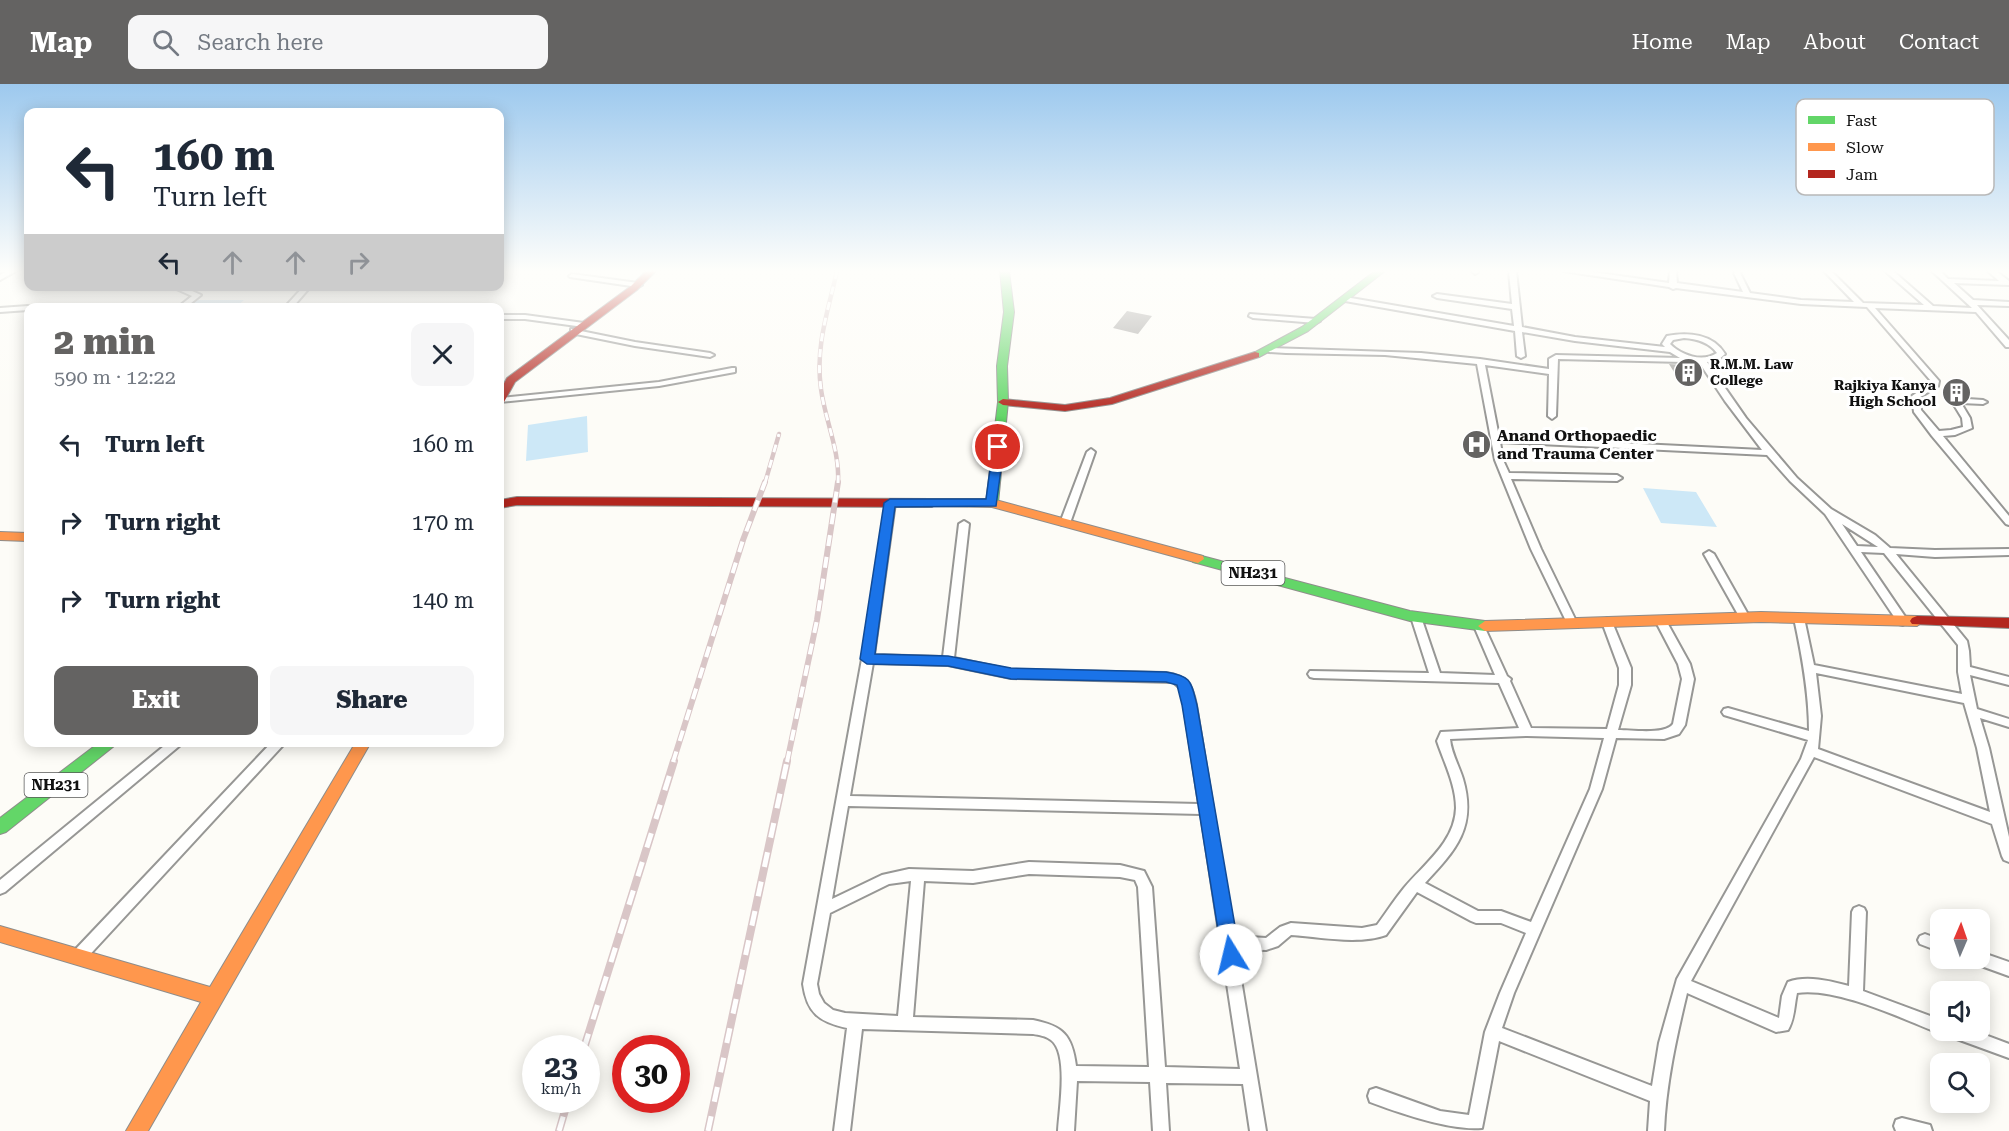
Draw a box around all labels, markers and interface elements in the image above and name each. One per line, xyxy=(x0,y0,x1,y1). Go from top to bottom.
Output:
search box xyxy=(128,15,548,69)
text: Map xyxy=(30,26,92,59)
icon: search xyxy=(149,26,182,59)
text: Search here xyxy=(197,30,323,55)
text: Home xyxy=(1632,30,1693,54)
text: Map xyxy=(1726,30,1771,54)
text: About xyxy=(1804,30,1866,54)
text: Contact xyxy=(1899,30,1979,54)
legend xyxy=(1796,99,1994,195)
text: Fast xyxy=(1846,111,1877,130)
text: 160 m xyxy=(153,131,275,180)
icon: left xyxy=(54,132,132,210)
text: Slow xyxy=(1846,138,1884,157)
text: Jam xyxy=(1846,165,1878,184)
text: Turn left xyxy=(153,181,267,213)
icon: left xyxy=(153,246,186,279)
icon: ahead xyxy=(216,246,249,279)
icon: ahead xyxy=(279,246,312,279)
icon: right xyxy=(342,246,375,279)
text: 2 min xyxy=(54,321,155,363)
button: close xyxy=(411,323,474,386)
building icon: R.M.M. Law College xyxy=(1673,356,1705,388)
place label: R.M.M. Law College xyxy=(1710,356,1793,388)
text: 590 m · 12:22 xyxy=(54,365,176,389)
place label: Rajkiya Kanya High School xyxy=(1834,377,1937,409)
building icon: Rajkiya Kanya High School xyxy=(1941,377,1973,409)
pin xyxy=(972,421,1023,472)
place label: Anand Orthopaedic and Trauma Center xyxy=(1497,426,1657,463)
icon: left xyxy=(54,428,87,461)
hospital icon: Anand Orthopaedic and Trauma Center xyxy=(1460,428,1492,460)
icon: arrive xyxy=(981,430,1014,463)
text: Turn left xyxy=(105,432,205,457)
text: 160 m xyxy=(411,432,474,457)
icon: right xyxy=(54,506,87,539)
text: Turn right xyxy=(105,510,220,535)
text: 170 m xyxy=(411,510,474,535)
road number: NH231 xyxy=(1222,561,1284,585)
icon: right xyxy=(54,584,87,617)
text: Turn right xyxy=(105,588,220,613)
text: 140 m xyxy=(411,588,474,613)
button: Exit xyxy=(54,666,258,735)
button: Share xyxy=(270,666,474,735)
road number: NH231 xyxy=(25,773,88,797)
north arrow xyxy=(1930,909,1990,969)
map controls xyxy=(1930,909,1990,1113)
position arrow xyxy=(1199,923,1263,987)
button: sound xyxy=(1930,981,1990,1041)
speed limit sign: 30 xyxy=(612,1035,690,1113)
text: 23 xyxy=(544,1049,578,1084)
button: search xyxy=(1930,1053,1990,1113)
text: km/h xyxy=(541,1080,581,1098)

